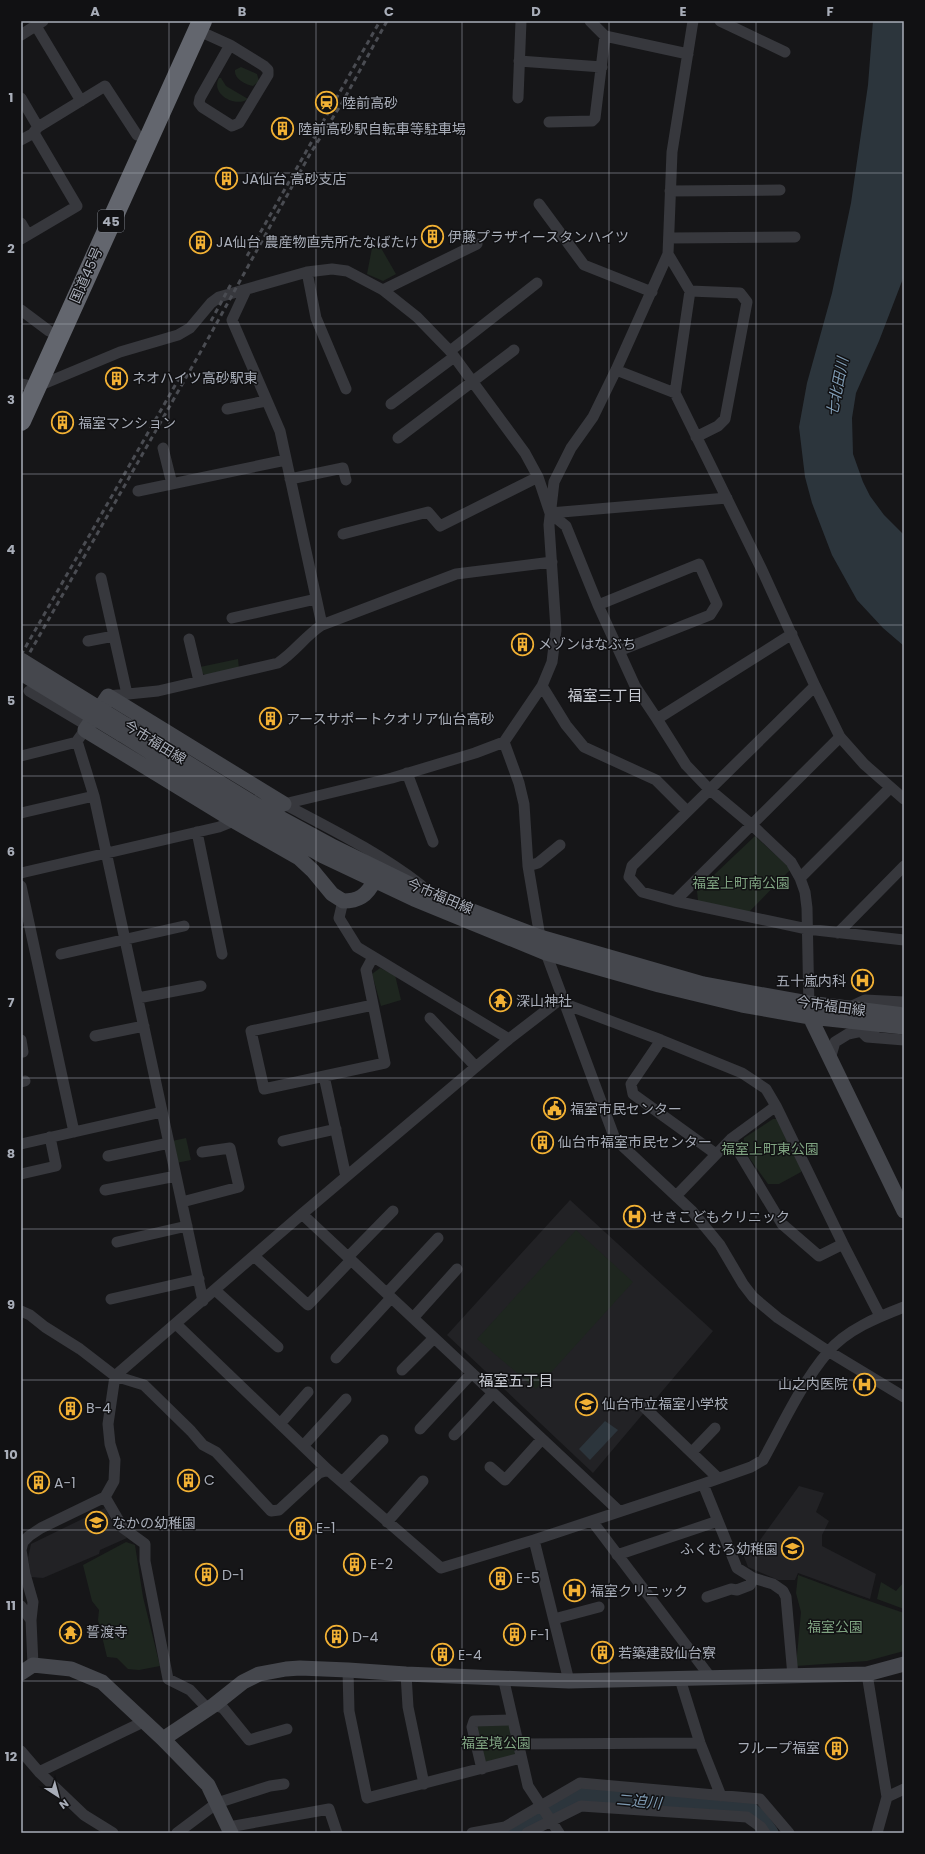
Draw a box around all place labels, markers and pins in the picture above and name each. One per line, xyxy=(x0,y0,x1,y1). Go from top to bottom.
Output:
station icon: 陸前高砂 xyxy=(314,90,340,116)
place label: 陸前高砂 xyxy=(342,93,398,113)
building icon: 陸前高砂駅自転車等駐車場 xyxy=(269,116,295,142)
place label: 陸前高砂駅自転車等駐車場 xyxy=(298,119,466,139)
building icon: JA仙台 高砂支店 xyxy=(214,166,240,192)
place label: JA仙台 高砂支店 xyxy=(242,169,347,189)
building icon: 伊藤プラザイースタンハイツ xyxy=(420,224,446,250)
place label: 伊藤プラザイースタンハイツ xyxy=(448,227,629,247)
building icon: JA仙台 農産物直売所たなばたけ xyxy=(187,229,213,255)
place label: JA仙台 農産物直売所たなばたけ xyxy=(216,232,419,252)
building icon: ネオハイツ高砂駅東 xyxy=(104,365,130,391)
place label: ネオハイツ高砂駅東 xyxy=(132,368,258,388)
building icon: 福室マンション xyxy=(50,410,76,436)
place label: 福室マンション xyxy=(78,413,176,433)
building icon: メゾンはなぶち xyxy=(509,631,535,657)
place label: メゾンはなぶち xyxy=(538,634,636,654)
building icon: アースサポートクオリア仙台高砂 xyxy=(258,706,284,732)
place label: アースサポートクオリア仙台高砂 xyxy=(286,709,494,729)
hospital icon: 五十嵐内科 xyxy=(849,968,875,994)
place label: 五十嵐内科 xyxy=(776,971,846,991)
temple icon: 深山神社 xyxy=(487,988,513,1014)
place label: 深山神社 xyxy=(516,991,572,1011)
public building icon: 福室市民センター xyxy=(542,1096,568,1122)
place label: 福室市民センター xyxy=(570,1099,682,1119)
building icon: 仙台市福室市民センター xyxy=(530,1129,556,1155)
place label: 仙台市福室市民センター xyxy=(558,1132,712,1152)
hospital icon: せきこどもクリニック xyxy=(621,1204,647,1230)
place label: せきこどもクリニック xyxy=(650,1207,790,1227)
hospital icon: 山之内医院 xyxy=(851,1371,877,1397)
place label: 山之内医院 xyxy=(778,1374,848,1394)
school or university icon: 仙台市立福室小学校 xyxy=(573,1391,599,1417)
place label: 仙台市立福室小学校 xyxy=(602,1394,728,1414)
building icon: B-4 xyxy=(58,1395,84,1421)
place label: B-4 xyxy=(86,1398,111,1418)
building icon: C xyxy=(176,1467,202,1493)
building icon: A-1 xyxy=(25,1470,51,1496)
place label: C xyxy=(204,1470,215,1490)
place label: A-1 xyxy=(54,1473,76,1493)
school or university icon: なかの幼稚園 xyxy=(83,1510,109,1536)
place label: なかの幼稚園 xyxy=(112,1513,196,1533)
building icon: E-1 xyxy=(287,1515,313,1541)
place label: E-1 xyxy=(316,1518,335,1538)
school or university icon: ふくむろ幼稚園 xyxy=(780,1536,806,1562)
place label: ふくむろ幼稚園 xyxy=(680,1539,778,1559)
building icon: E-2 xyxy=(341,1551,367,1577)
place label: E-2 xyxy=(370,1554,393,1574)
building icon: D-1 xyxy=(194,1562,220,1588)
place label: D-1 xyxy=(222,1565,244,1585)
building icon: E-5 xyxy=(488,1565,514,1591)
place label: E-5 xyxy=(516,1568,540,1588)
hospital icon: 福室クリニック xyxy=(561,1578,587,1604)
place label: 福室クリニック xyxy=(590,1581,688,1601)
temple icon: 誓渡寺 xyxy=(58,1619,84,1645)
place label: 誓渡寺 xyxy=(86,1622,128,1642)
building icon: F-1 xyxy=(501,1622,527,1648)
building icon: D-4 xyxy=(323,1624,349,1650)
place label: F-1 xyxy=(530,1625,549,1645)
place label: D-4 xyxy=(352,1627,379,1647)
building icon: 若築建設仙台寮 xyxy=(589,1640,615,1666)
building icon: E-4 xyxy=(430,1642,456,1668)
place label: 若築建設仙台寮 xyxy=(618,1643,716,1663)
place label: E-4 xyxy=(458,1645,482,1665)
building icon: フループ福室 xyxy=(823,1735,849,1761)
place label: フループ福室 xyxy=(737,1738,820,1758)

